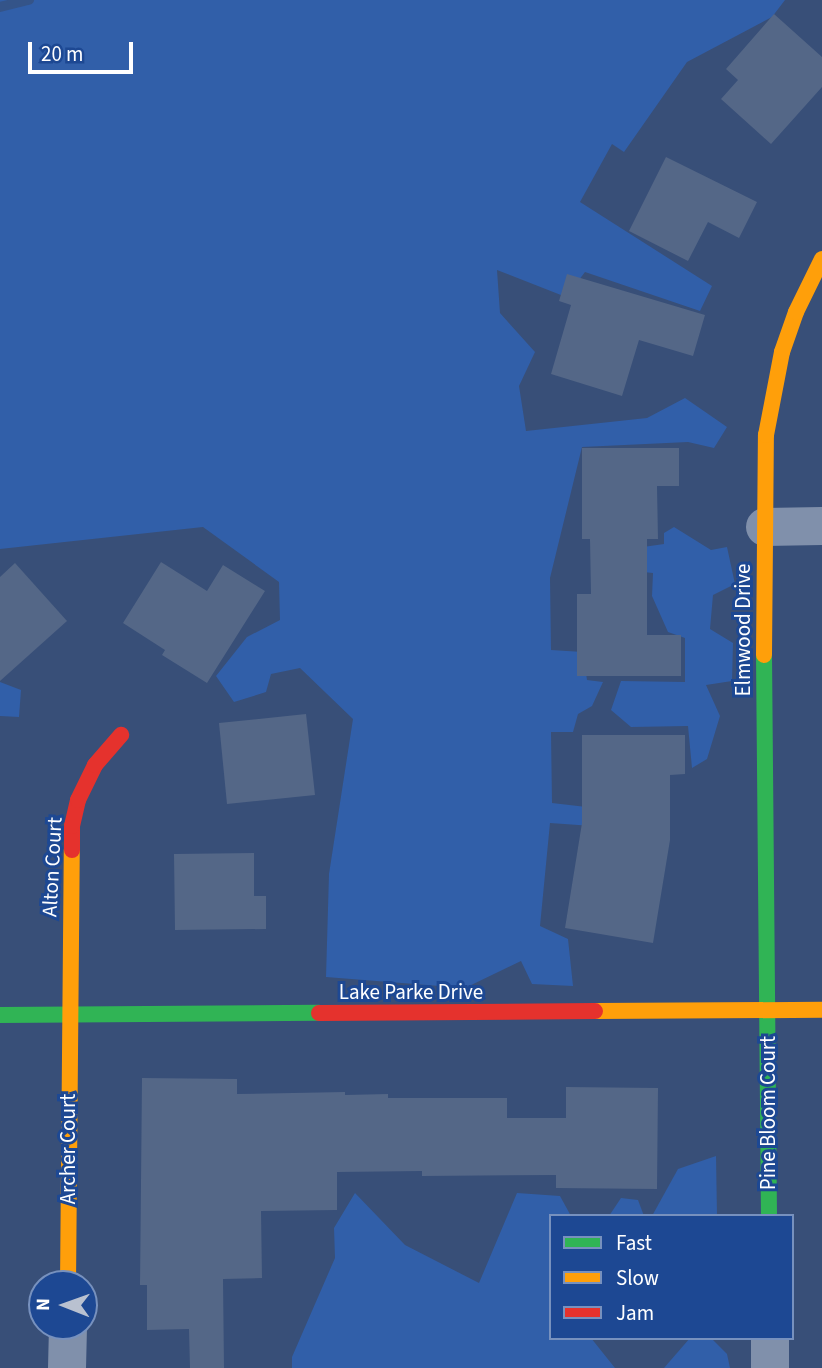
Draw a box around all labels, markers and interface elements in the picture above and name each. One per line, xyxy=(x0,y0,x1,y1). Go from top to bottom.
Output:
scale bar xyxy=(32,28,136,72)
text: 20 m xyxy=(41,39,83,69)
street label: Elmwood Drive xyxy=(730,564,756,696)
street label: Alton Court xyxy=(37,816,67,918)
street label: Lake Parke Drive xyxy=(339,979,483,1005)
street label: Pine Bloom Court xyxy=(755,1036,781,1190)
street label: Archer Court xyxy=(55,1094,81,1204)
legend xyxy=(549,1214,794,1340)
text: Fast xyxy=(616,1228,652,1258)
text: Slow xyxy=(616,1263,659,1293)
north arrow xyxy=(28,1270,98,1340)
text: N xyxy=(30,1298,57,1311)
text: Jam xyxy=(616,1298,654,1328)

